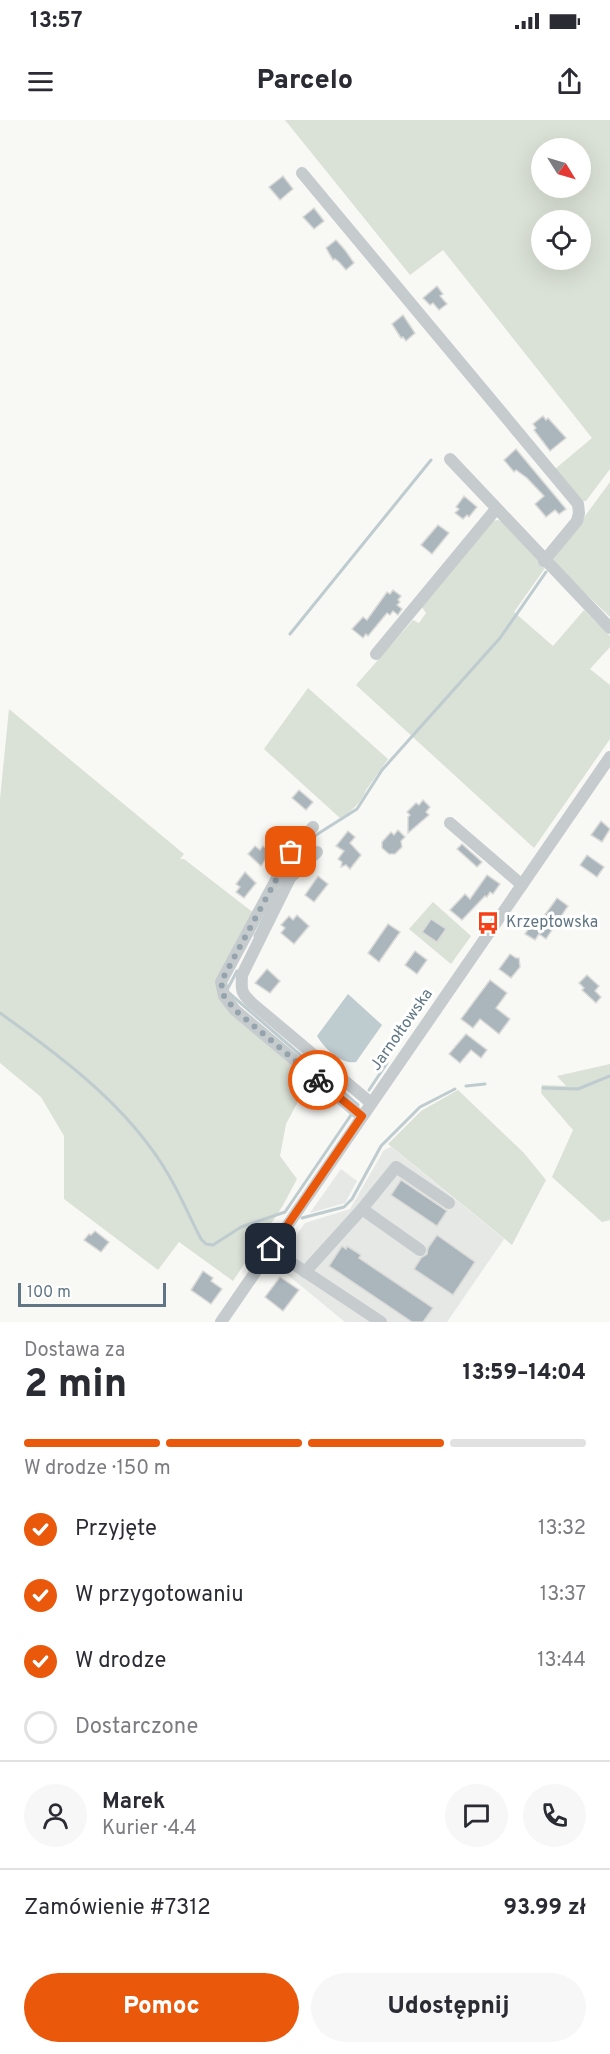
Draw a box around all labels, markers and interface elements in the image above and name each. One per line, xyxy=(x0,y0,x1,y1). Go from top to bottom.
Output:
text: 13:57 xyxy=(30,8,83,35)
text: Parcelo xyxy=(257,64,353,98)
icon: menu xyxy=(24,65,57,98)
icon: share xyxy=(553,65,586,98)
north arrow xyxy=(531,138,591,198)
map controls xyxy=(531,138,591,270)
button: locate xyxy=(531,210,591,270)
pin xyxy=(265,826,316,877)
icon: bag xyxy=(274,835,307,868)
bus stop icon: Krzeptowska xyxy=(475,910,501,936)
place label: Krzeptowska xyxy=(506,913,598,933)
street label: Jarnołtowska xyxy=(366,985,438,1075)
courier xyxy=(288,1050,348,1110)
icon: bike xyxy=(302,1064,335,1097)
pin xyxy=(245,1223,296,1274)
icon: home xyxy=(254,1232,287,1265)
scale bar xyxy=(18,1280,166,1308)
text: 100 m xyxy=(27,1283,71,1303)
text: Dostawa za xyxy=(24,1338,125,1364)
text: 13:59–14:04 xyxy=(462,1360,586,1387)
text: 2 min xyxy=(24,1362,127,1411)
text: W drodze · 150 m xyxy=(24,1456,171,1482)
icon: check xyxy=(24,1513,57,1546)
text: Przyjęte xyxy=(75,1516,157,1543)
text: 13:32 xyxy=(538,1516,586,1542)
icon: check xyxy=(24,1579,57,1612)
text: W przygotowaniu xyxy=(75,1582,244,1609)
text: 13:37 xyxy=(540,1582,586,1608)
icon: check xyxy=(24,1645,57,1678)
text: W drodze xyxy=(75,1648,166,1675)
text: 13:44 xyxy=(537,1648,586,1674)
text: Dostarczone xyxy=(75,1714,198,1741)
button: person xyxy=(24,1784,87,1847)
button: chat xyxy=(445,1784,508,1847)
button: phone xyxy=(523,1784,586,1847)
text: Marek xyxy=(102,1789,165,1816)
text: Kurier · 4.4 xyxy=(102,1816,197,1842)
text: Zamówienie #7312 xyxy=(24,1895,211,1922)
text: 93.99 zł xyxy=(504,1895,586,1922)
button: Pomoc xyxy=(24,1973,299,2042)
button: Udostępnij xyxy=(311,1973,586,2042)

